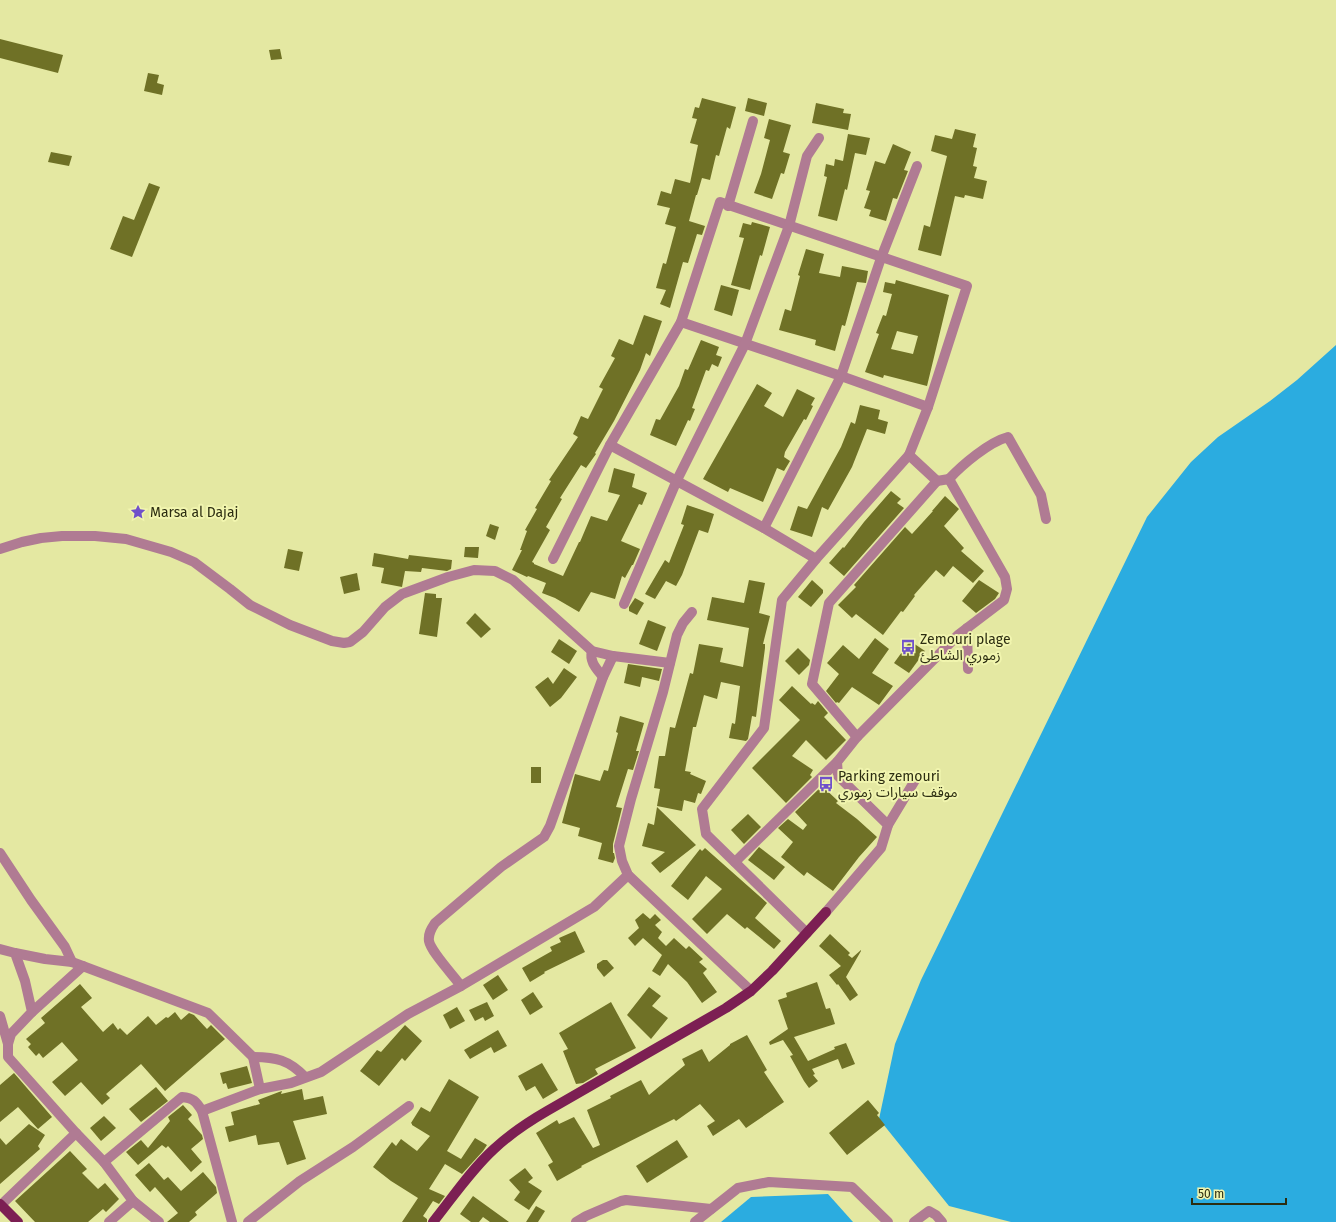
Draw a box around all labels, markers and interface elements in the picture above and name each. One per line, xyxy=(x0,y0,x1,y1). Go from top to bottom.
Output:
place icon: Marsa al Dajaj xyxy=(129,503,147,521)
place label: Marsa al Dajaj xyxy=(150,504,238,521)
place label: Zemouri plage زموري الشاطئ xyxy=(920,631,1011,666)
bus stop icon: Zemouri plage زموري الشاطئ xyxy=(899,638,917,656)
place label: Parking zemouri موقف سيارات زموري xyxy=(838,768,958,803)
bus stop icon: Parking zemouri موقف سيارات زموري xyxy=(817,775,835,793)
scale bar xyxy=(1192,1180,1286,1206)
text: 50 m xyxy=(1198,1187,1224,1201)

